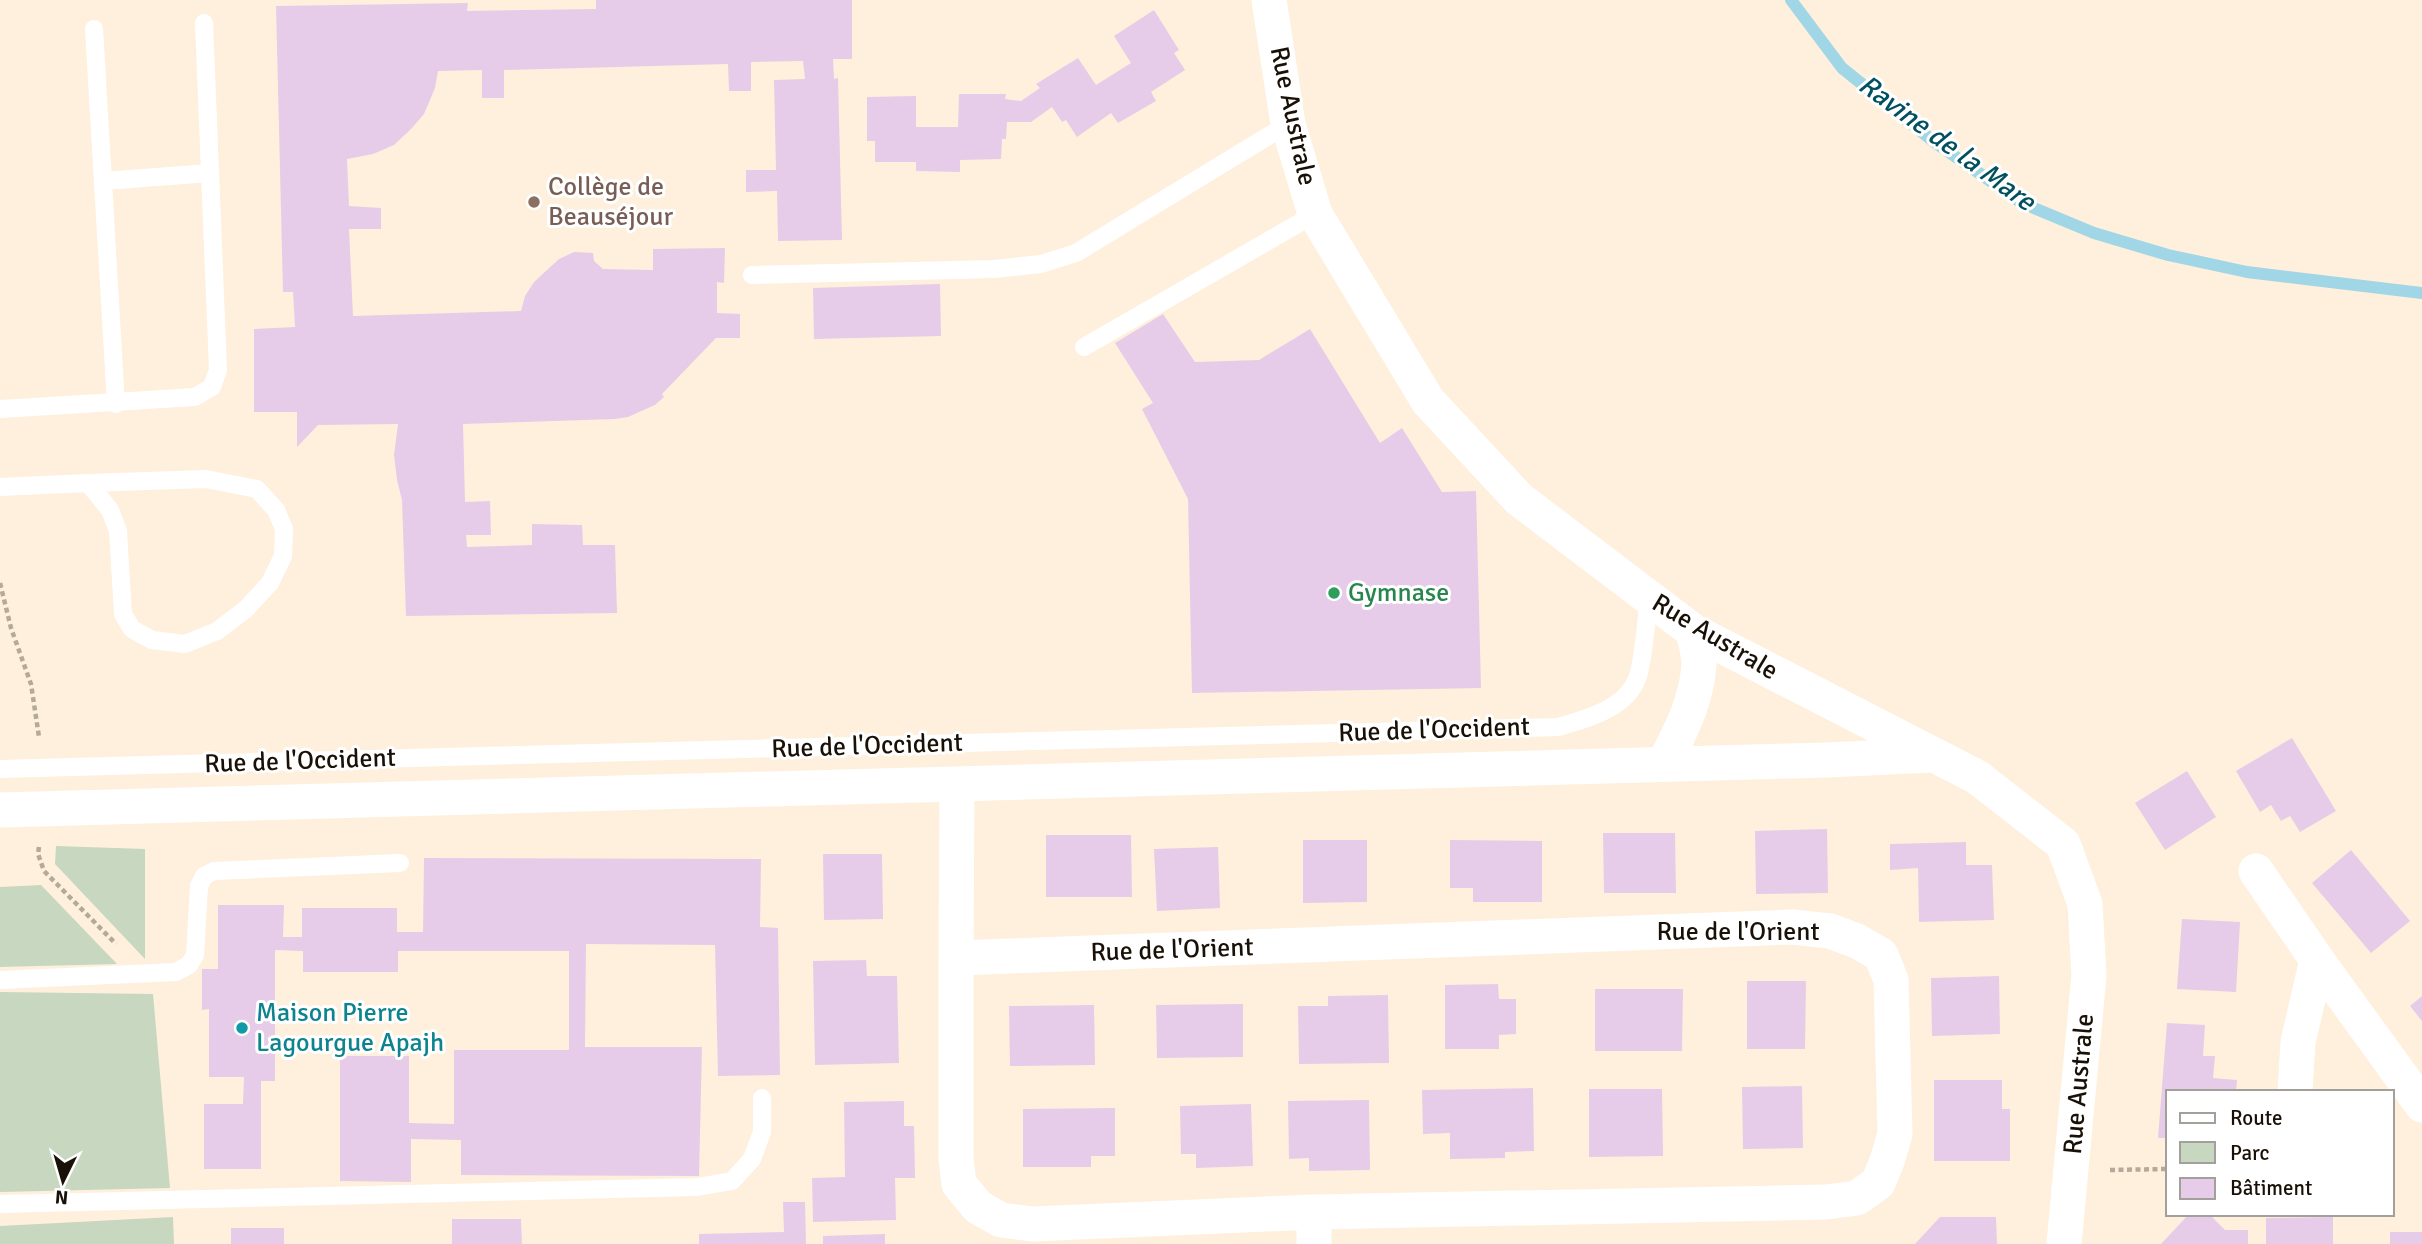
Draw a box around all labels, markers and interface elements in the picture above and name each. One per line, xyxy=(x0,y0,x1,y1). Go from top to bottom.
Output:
street label: Rue Australe xyxy=(1263,44,1323,188)
water label: Ravine de la Mare xyxy=(1852,68,2044,220)
place label: Collège de Beauséjour xyxy=(548,171,674,233)
marker: Collège de Beauséjour xyxy=(526,194,542,210)
place label: Gymnase xyxy=(1348,577,1449,609)
marker: Gymnase xyxy=(1326,585,1342,601)
street label: Rue Australe xyxy=(1646,587,1784,687)
street label: Rue de l'Occident xyxy=(1338,711,1530,749)
street label: Rue de l'Occident xyxy=(771,727,963,765)
street label: Rue de l'Occident xyxy=(204,742,396,780)
street label: Rue de l'Orient xyxy=(1656,916,1820,948)
street label: Rue de l'Orient xyxy=(1090,931,1254,969)
place label: Maison Pierre Lagourgue Apajh xyxy=(256,997,444,1059)
street label: Rue Australe xyxy=(2057,1012,2101,1156)
marker: Maison Pierre Lagourgue Apajh xyxy=(234,1020,250,1036)
legend xyxy=(2166,1090,2394,1216)
text: Route xyxy=(2230,1105,2282,1131)
text: Parc xyxy=(2230,1140,2269,1166)
north arrow xyxy=(28,1146,98,1216)
text: Bâtiment xyxy=(2230,1175,2312,1201)
text: N xyxy=(54,1184,69,1209)

